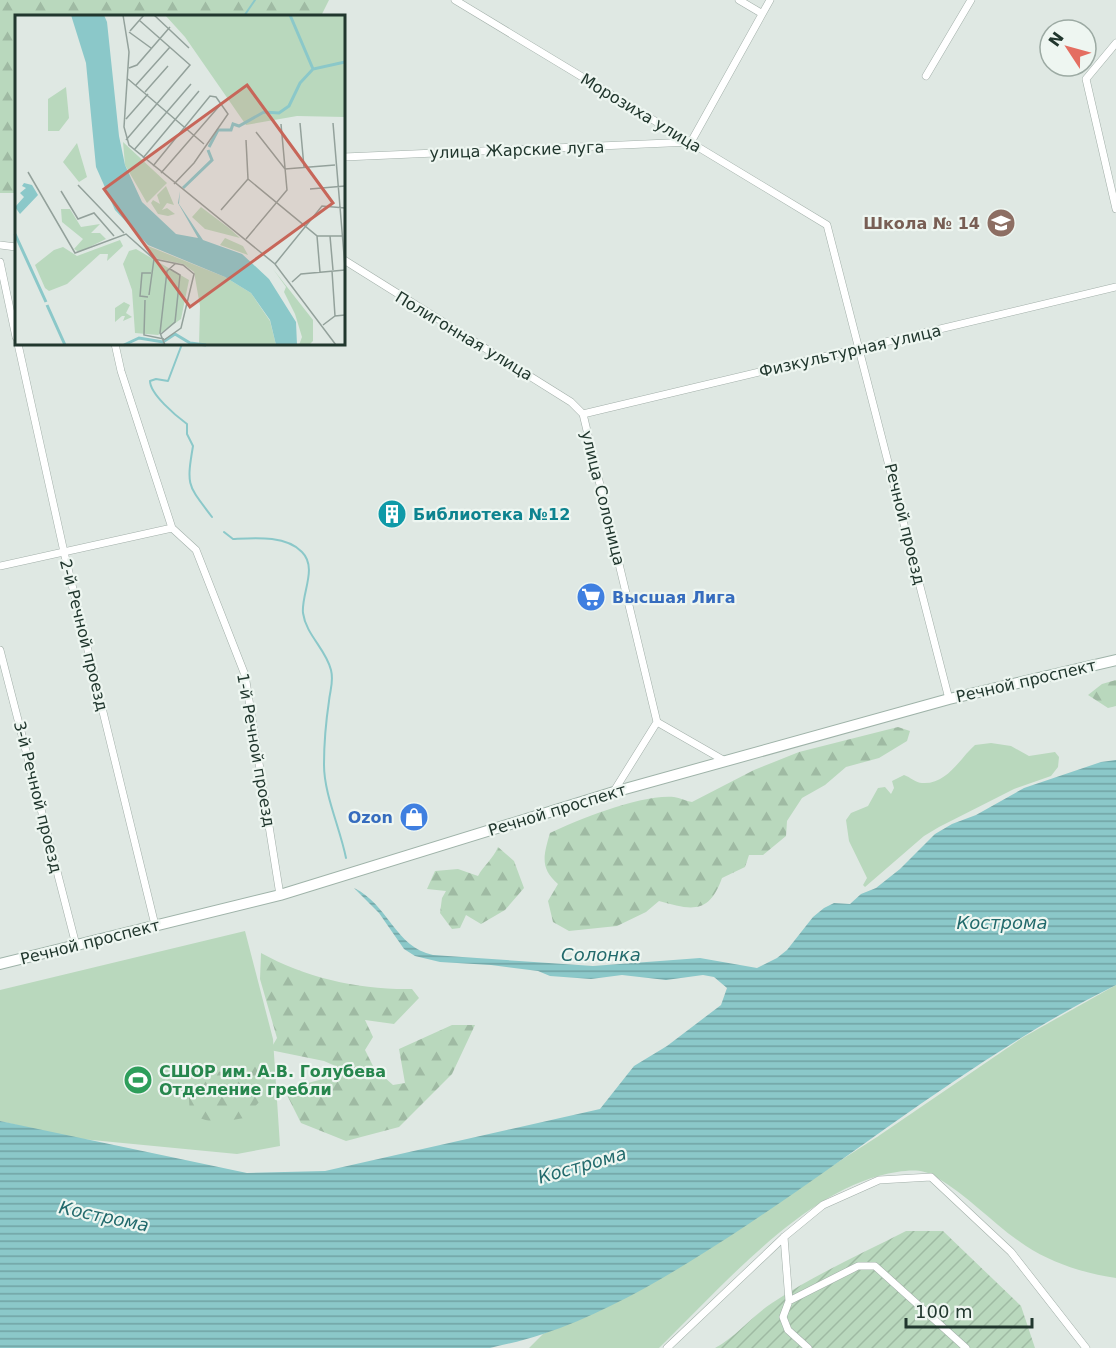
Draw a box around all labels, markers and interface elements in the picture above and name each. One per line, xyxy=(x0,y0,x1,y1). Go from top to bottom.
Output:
inset map xyxy=(15,15,345,345)
north arrow xyxy=(1038,18,1098,78)
text: N xyxy=(1045,28,1068,50)
street label: Морозиха улица xyxy=(577,69,705,157)
street label: улица Жарские луга xyxy=(429,137,605,163)
school or university icon: Школа № 14 xyxy=(985,207,1017,239)
place label: Школа № 14 xyxy=(863,214,980,233)
street label: Полигонная улица xyxy=(392,287,536,385)
street label: Физкультурная улица xyxy=(757,321,943,381)
street label: улица Солоница xyxy=(577,429,629,567)
street label: Речной проезд xyxy=(881,461,929,587)
building icon: Библиотека №12 xyxy=(376,498,408,530)
place label: Библиотека №12 xyxy=(413,505,570,524)
street label: 2-й Речной проезд xyxy=(56,557,112,713)
supermarket icon: Высшая Лига xyxy=(575,581,607,613)
place label: Высшая Лига xyxy=(612,588,735,607)
street label: Речной проспект xyxy=(954,656,1098,706)
street label: 1-й Речной проезд xyxy=(233,672,279,828)
street label: 3-й Речной проезд xyxy=(10,719,66,875)
street label: Речной проспект xyxy=(486,780,628,840)
shop icon: Ozon xyxy=(398,801,430,833)
place label: Ozon xyxy=(348,808,393,827)
water label: Кострома xyxy=(956,912,1048,933)
street label: Речной проспект xyxy=(18,915,162,969)
water label: Солонка xyxy=(561,944,641,965)
place label: СШОР им. А.В. Голубева Отделение гребли xyxy=(159,1062,386,1099)
sports icon: СШОР им. А.В. Голубева Отделение гребли xyxy=(122,1064,154,1096)
water label: Кострома xyxy=(535,1142,629,1188)
water label: Кострома xyxy=(57,1196,151,1236)
scale bar xyxy=(906,1291,1032,1329)
text: 100 m xyxy=(915,1301,973,1322)

